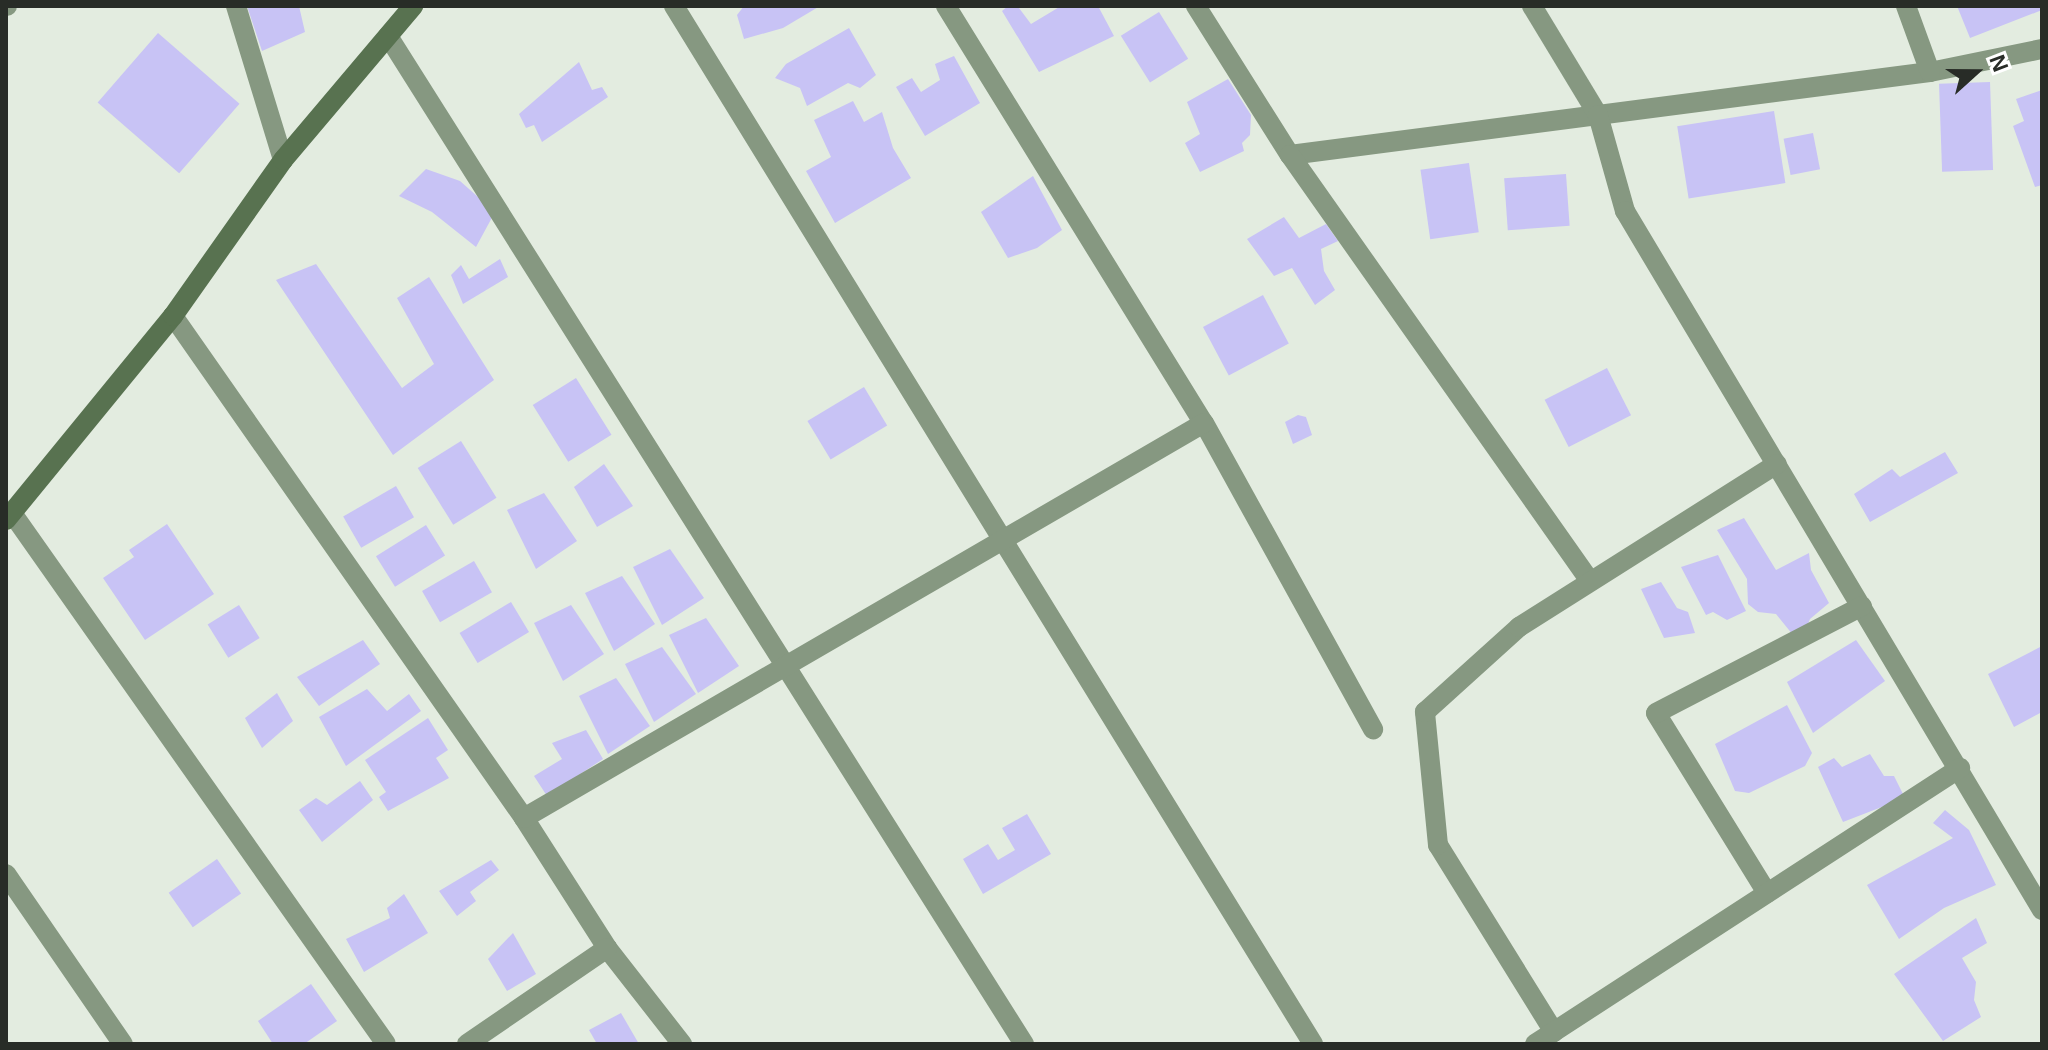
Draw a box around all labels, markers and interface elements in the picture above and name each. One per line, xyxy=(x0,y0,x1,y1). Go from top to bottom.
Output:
north arrow xyxy=(1936,32,2016,112)
text: N xyxy=(1984,51,2013,75)

